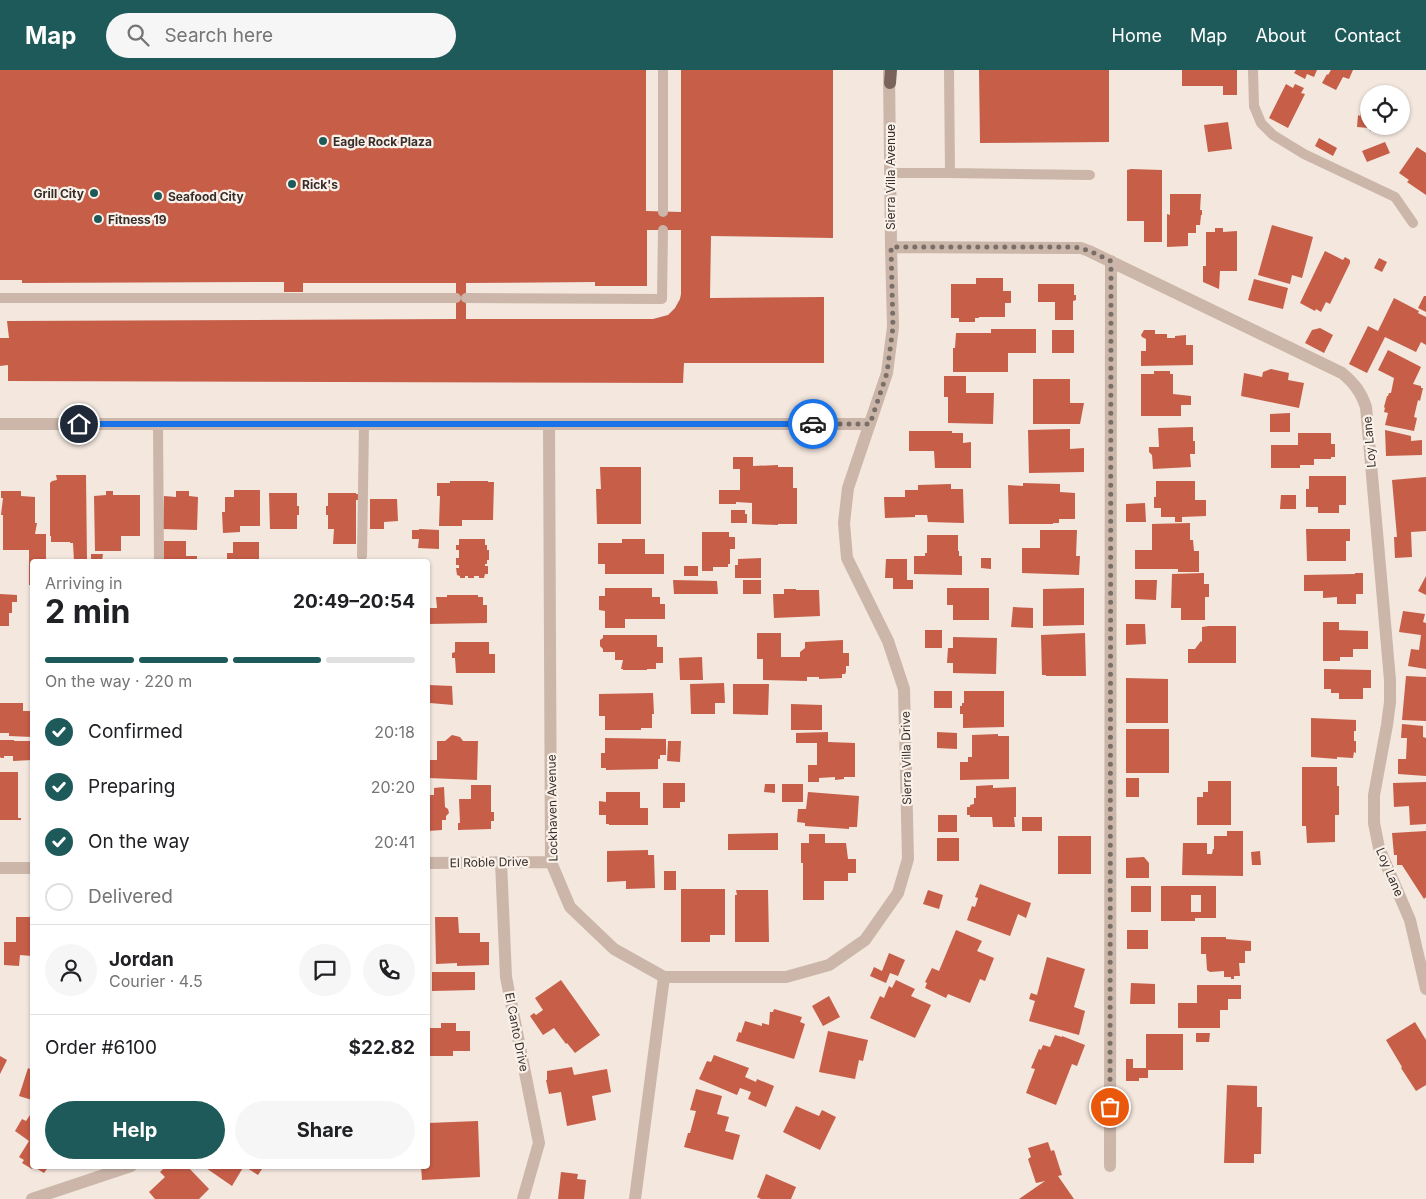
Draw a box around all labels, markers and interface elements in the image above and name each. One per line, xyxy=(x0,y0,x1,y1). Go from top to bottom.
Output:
search box xyxy=(106,13,456,58)
text: Map xyxy=(25,21,76,50)
icon: search xyxy=(124,21,152,49)
text: Search here xyxy=(164,24,273,47)
text: Home xyxy=(1112,25,1162,46)
text: Map xyxy=(1190,25,1227,46)
text: About xyxy=(1255,25,1306,46)
text: Contact xyxy=(1334,25,1401,46)
map controls xyxy=(1360,85,1410,135)
button: locate xyxy=(1360,85,1410,135)
street label: Sierra Villa Avenue xyxy=(883,124,898,230)
place label: Eagle Rock Plaza xyxy=(333,134,432,149)
marker: Eagle Rock Plaza xyxy=(317,135,329,147)
place label: Rick's xyxy=(302,177,338,192)
marker: Rick's xyxy=(286,178,298,190)
place label: Grill City xyxy=(33,186,85,201)
marker: Grill City xyxy=(88,187,100,199)
place label: Seafood City xyxy=(168,189,245,204)
marker: Seafood City xyxy=(152,190,164,202)
place label: Fitness 19 xyxy=(108,212,167,227)
marker: Fitness 19 xyxy=(92,213,104,225)
courier xyxy=(788,399,838,449)
pin xyxy=(58,403,100,445)
icon: home xyxy=(65,410,93,438)
icon: car xyxy=(799,410,827,438)
street label: Loy Lane xyxy=(1359,416,1379,468)
text: Arriving in xyxy=(45,573,122,593)
text: 20:49–20:54 xyxy=(293,590,415,613)
text: 2 min xyxy=(45,592,131,631)
text: On the way · 220 m xyxy=(45,671,192,691)
street label: Sierra Villa Drive xyxy=(898,711,914,805)
icon: check xyxy=(45,718,73,746)
text: Confirmed xyxy=(88,720,183,743)
text: 20:18 xyxy=(374,722,415,742)
street label: Lockhaven Avenue xyxy=(544,754,560,862)
icon: check xyxy=(45,773,73,801)
text: Preparing xyxy=(88,775,175,798)
text: 20:20 xyxy=(371,777,415,797)
icon: check xyxy=(45,828,73,856)
text: On the way xyxy=(88,830,190,853)
text: 20:41 xyxy=(374,832,415,852)
street label: Loy Lane xyxy=(1373,845,1407,899)
street label: El Roble Drive xyxy=(450,854,528,870)
text: Delivered xyxy=(88,885,173,908)
button: person xyxy=(45,944,97,996)
button: chat xyxy=(299,944,351,996)
button: phone xyxy=(363,944,415,996)
text: Jordan xyxy=(109,948,174,971)
text: Courier · 4.5 xyxy=(109,971,203,991)
street label: El Canto Drive xyxy=(502,991,532,1073)
text: Order #6100 xyxy=(45,1036,157,1059)
text: $22.82 xyxy=(348,1036,415,1059)
pin xyxy=(1089,1086,1131,1128)
icon: bag xyxy=(1096,1093,1124,1121)
button: Help xyxy=(45,1101,225,1159)
button: Share xyxy=(235,1101,415,1159)

